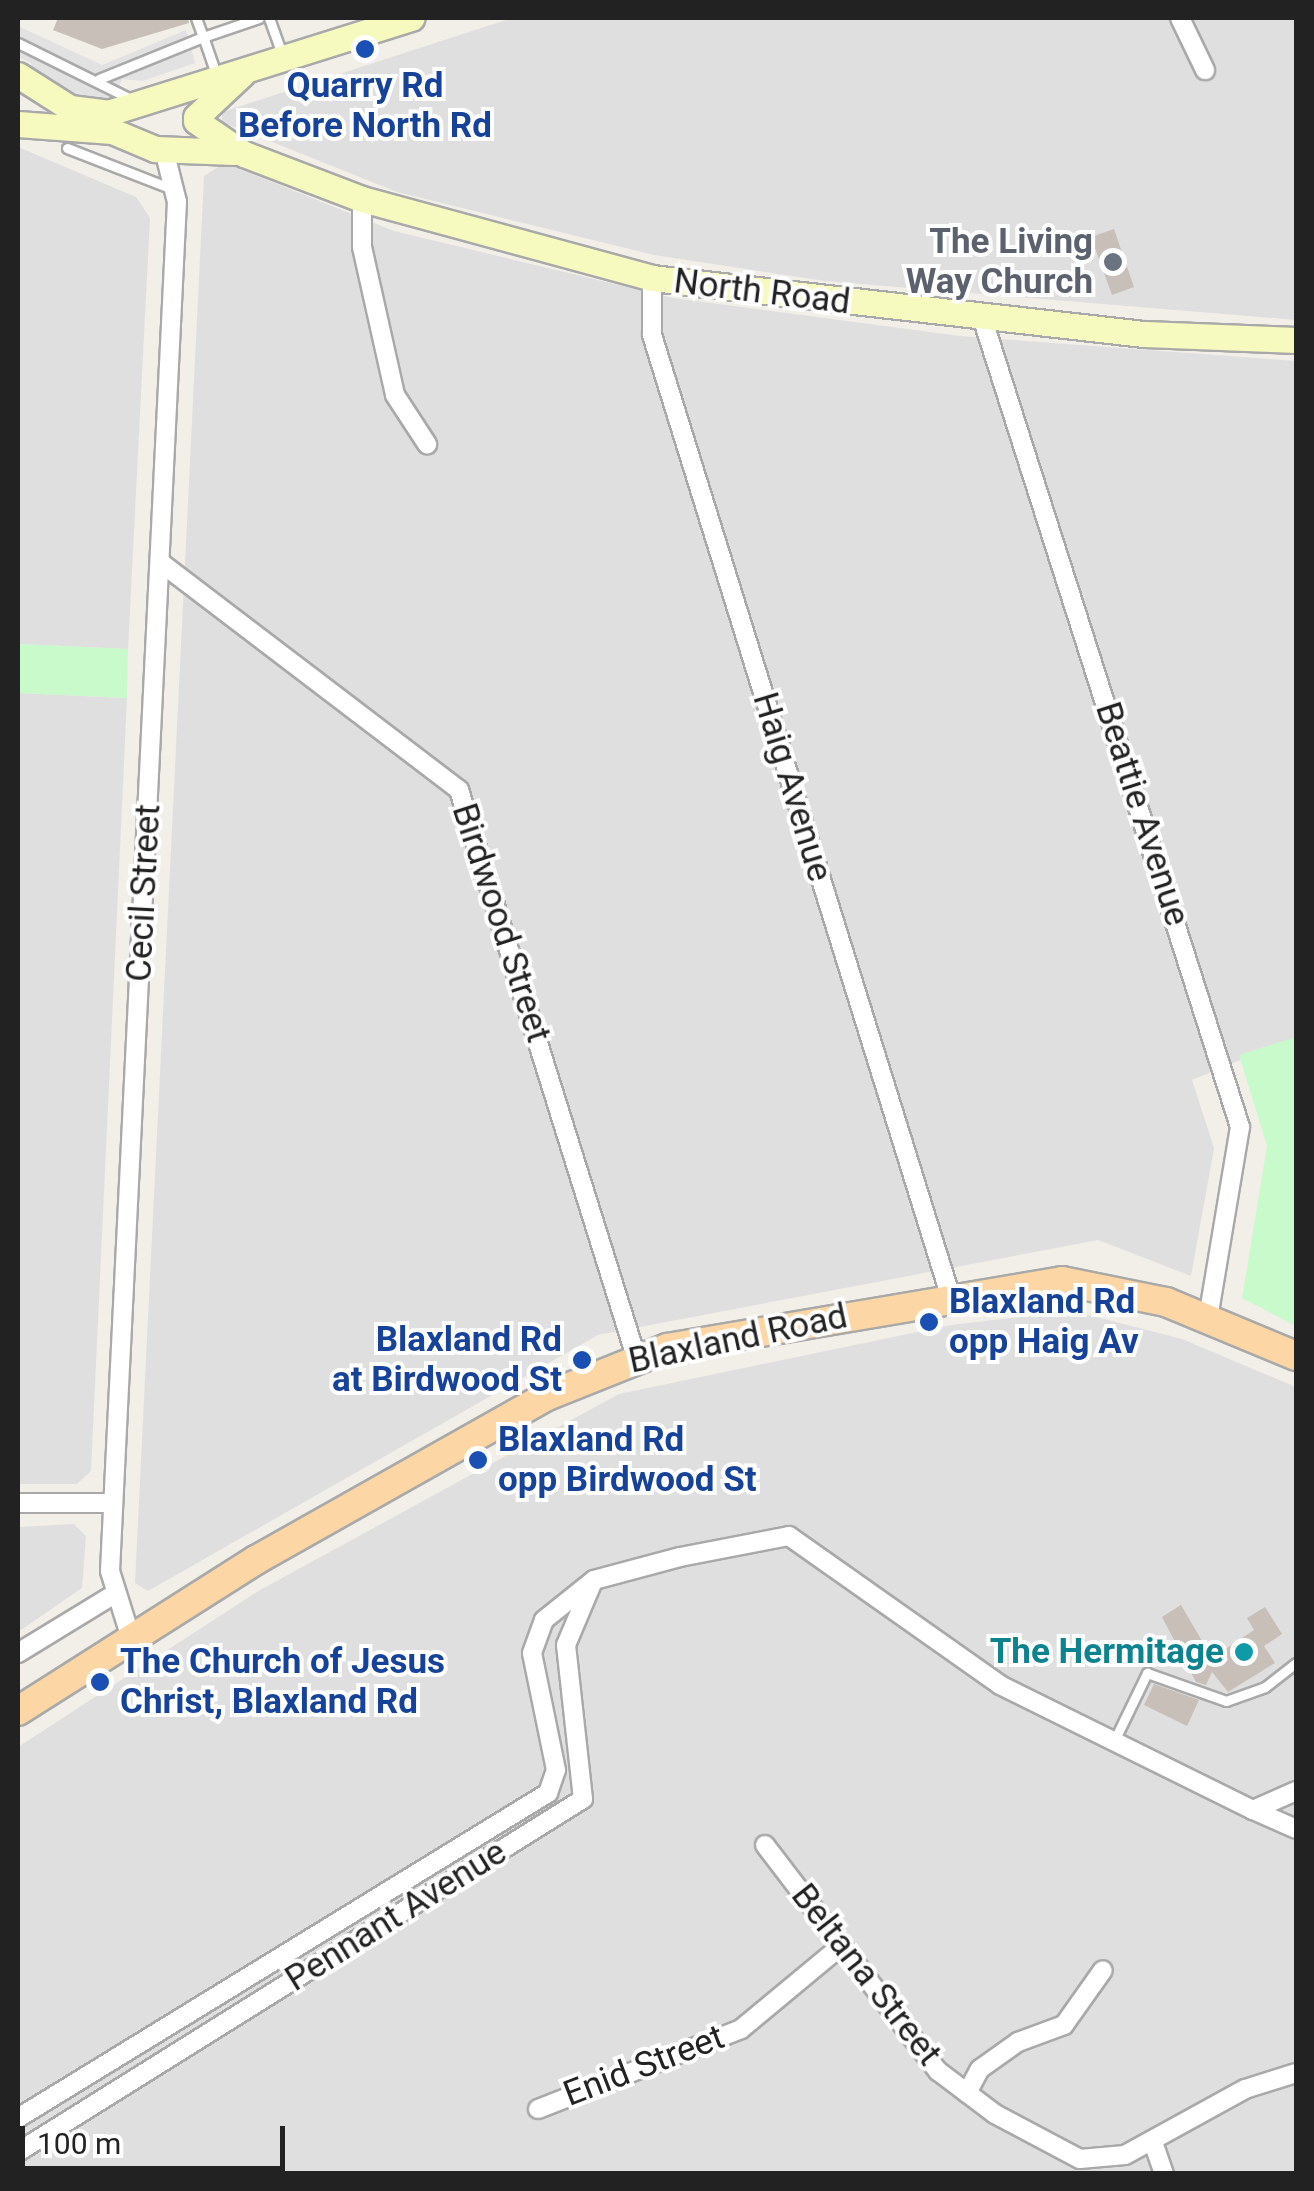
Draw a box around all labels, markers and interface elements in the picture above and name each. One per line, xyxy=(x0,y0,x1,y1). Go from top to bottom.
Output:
marker: Quarry Rd Before North Rd xyxy=(354,38,376,60)
place label: Quarry Rd Before North Rd xyxy=(238,65,492,147)
place label: The Living Way Church xyxy=(906,221,1093,303)
marker: The Living Way Church xyxy=(1102,251,1124,273)
street label: North Road xyxy=(671,260,853,324)
street label: Haig Avenue xyxy=(743,687,841,887)
street label: Beattie Avenue xyxy=(1086,697,1198,931)
street label: Birdwood Street xyxy=(443,798,559,1048)
street label: Cecil Street xyxy=(118,803,170,983)
place label: Blaxland Rd opp Haig Av xyxy=(949,1281,1139,1363)
street label: Blaxland Road xyxy=(625,1295,851,1383)
marker: Blaxland Rd opp Haig Av xyxy=(918,1311,940,1333)
place label: Blaxland Rd at Birdwood St xyxy=(332,1319,562,1401)
marker: Blaxland Rd at Birdwood St xyxy=(571,1349,593,1371)
place label: Blaxland Rd opp Birdwood St xyxy=(498,1419,757,1501)
marker: Blaxland Rd opp Birdwood St xyxy=(467,1449,489,1471)
place label: The Hermitage xyxy=(990,1631,1224,1673)
place label: The Church of Jesus Christ, Blaxland Rd xyxy=(120,1641,445,1723)
marker: The Hermitage xyxy=(1233,1641,1255,1663)
marker: The Church of Jesus Christ, Blaxland Rd xyxy=(89,1671,111,1693)
street label: Pennant Avenue xyxy=(278,1831,514,2001)
street label: Beltana Street xyxy=(782,1876,950,2074)
street label: Enid Street xyxy=(558,2016,730,2116)
scale bar xyxy=(25,2106,290,2168)
text: 100 m xyxy=(37,2126,121,2161)

